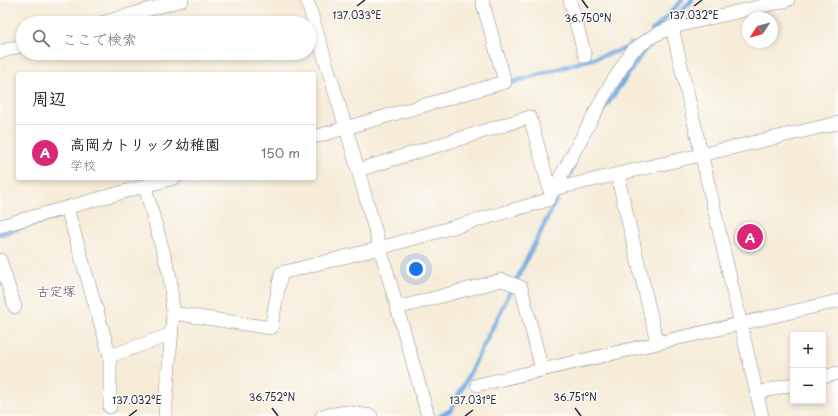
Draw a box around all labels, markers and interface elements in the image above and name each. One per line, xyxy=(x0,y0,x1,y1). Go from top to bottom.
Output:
text: 137.033°E xyxy=(332,7,382,22)
text: 137.032°E xyxy=(669,7,719,22)
text: 36.750°N xyxy=(564,10,612,25)
north arrow xyxy=(742,12,778,48)
search box xyxy=(16,16,316,60)
icon: search xyxy=(30,27,52,49)
text: ここで検索 xyxy=(62,27,137,50)
text: 周辺 xyxy=(32,85,66,111)
text: 高岡カトリック幼稚園 xyxy=(70,132,220,155)
text: A xyxy=(40,143,50,162)
text: 150 m xyxy=(261,143,300,162)
text: 学校 xyxy=(70,155,96,174)
pin: A xyxy=(737,222,763,252)
your location xyxy=(406,259,426,279)
district label: 古定塚 xyxy=(36,281,76,300)
map controls xyxy=(790,332,826,404)
button: + xyxy=(790,332,826,368)
button: − xyxy=(790,368,826,404)
text: 36.752°N xyxy=(249,389,295,404)
text: 36.751°N xyxy=(553,389,597,404)
text: 137.032°E xyxy=(112,392,162,407)
text: 137.031°E xyxy=(450,392,496,407)

